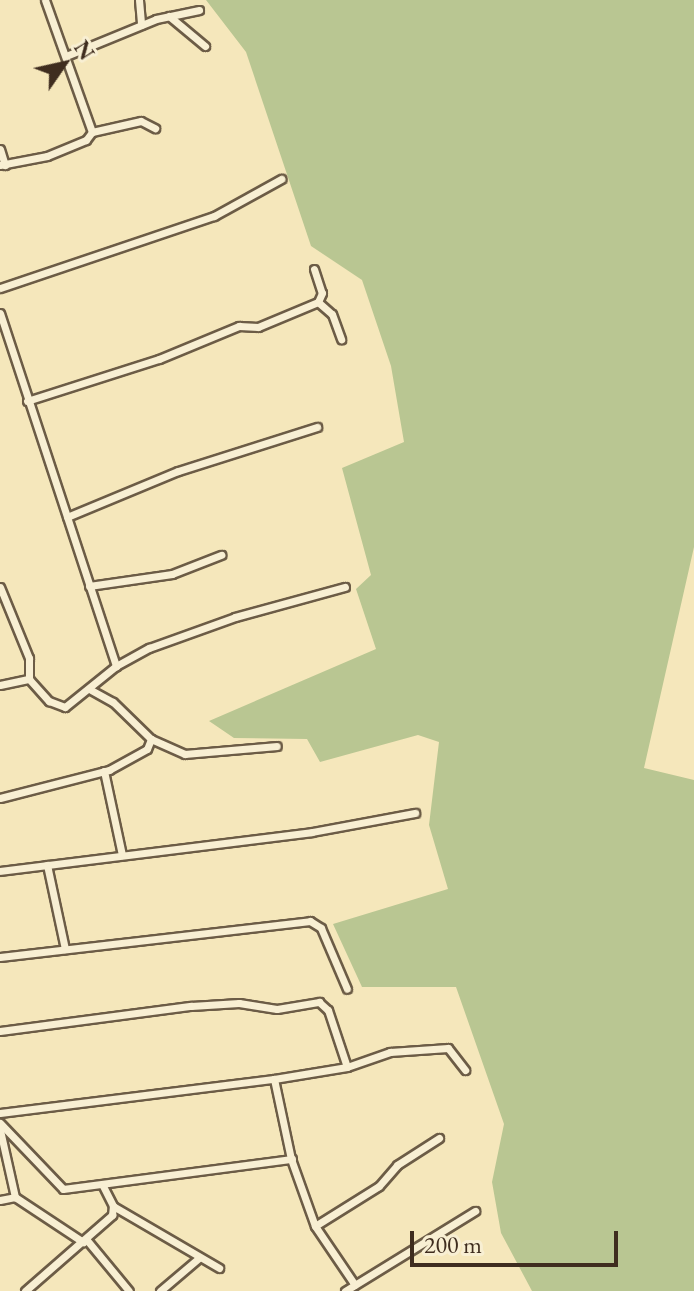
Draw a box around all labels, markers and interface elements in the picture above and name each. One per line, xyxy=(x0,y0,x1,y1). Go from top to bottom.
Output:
north arrow xyxy=(24,24,104,104)
text: N xyxy=(67,35,101,66)
scale bar xyxy=(414,1215,622,1265)
text: 200 m xyxy=(424,1229,482,1260)

